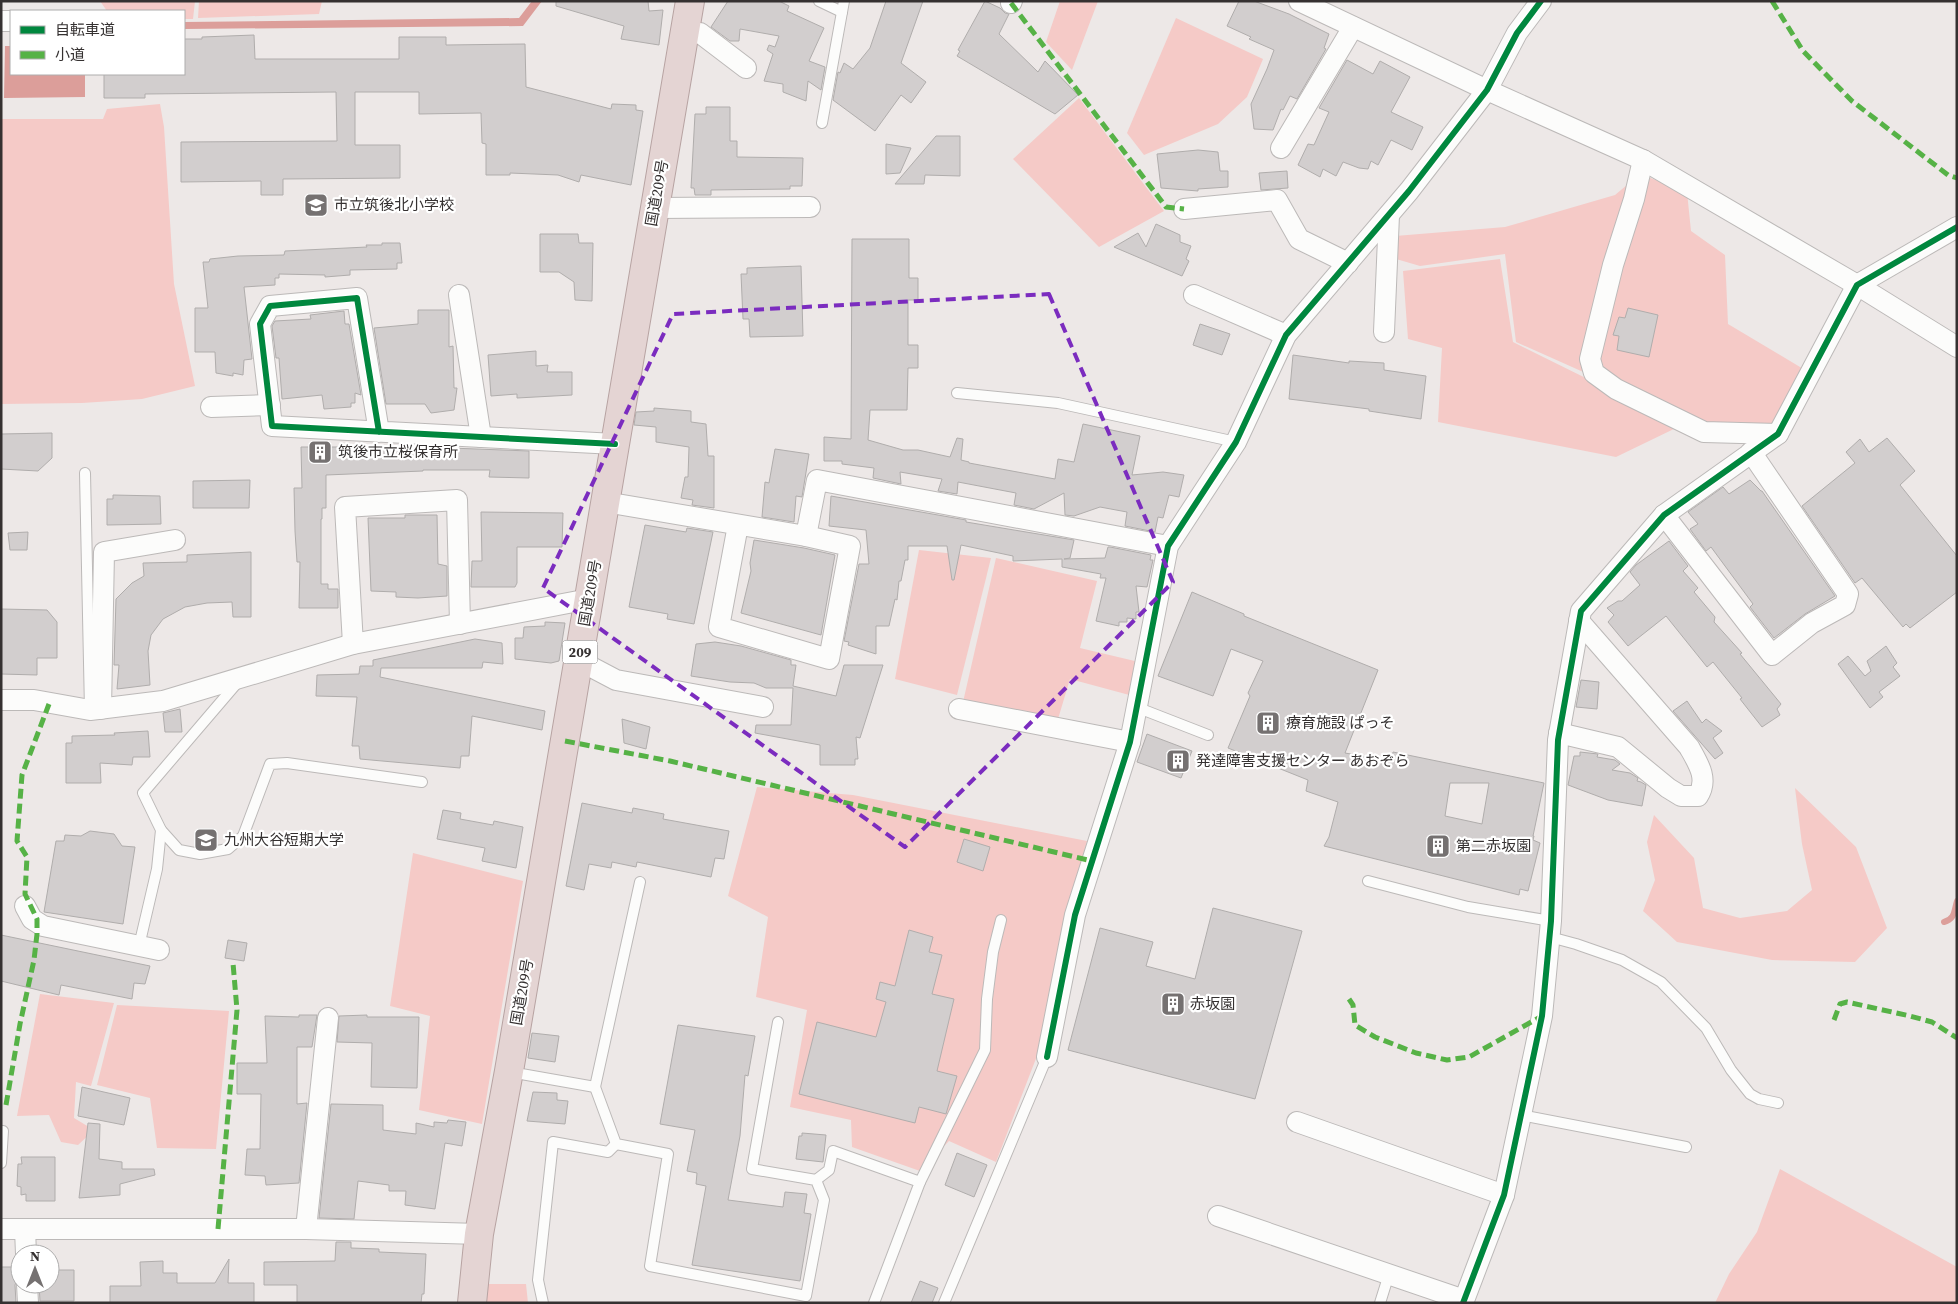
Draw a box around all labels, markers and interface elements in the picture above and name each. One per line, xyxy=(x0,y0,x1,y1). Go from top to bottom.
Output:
legend xyxy=(10,10,185,75)
text: 自転車道 xyxy=(55,19,115,40)
text: 小道 xyxy=(55,44,85,65)
street label: 国道209号 xyxy=(640,158,673,228)
school or university icon: 市立筑後北小学校 xyxy=(303,192,329,218)
place label: 市立筑後北小学校 xyxy=(334,194,454,215)
building icon: 筑後市立桜保育所 xyxy=(307,439,333,465)
place label: 筑後市立桜保育所 xyxy=(338,441,458,462)
street label: 国道209号 xyxy=(573,558,606,628)
road number: 209 xyxy=(562,640,598,664)
building icon: 療育施設 ぱっそ xyxy=(1255,710,1281,736)
place label: 療育施設 ぱっそ xyxy=(1286,712,1395,733)
building icon: 発達障害支援センター あおぞら xyxy=(1165,748,1191,774)
place label: 発達障害支援センター あおぞら xyxy=(1196,750,1410,771)
school or university icon: 九州大谷短期大学 xyxy=(193,827,219,853)
place label: 九州大谷短期大学 xyxy=(224,829,344,850)
building icon: 第二赤坂園 xyxy=(1425,833,1451,859)
place label: 第二赤坂園 xyxy=(1456,835,1531,856)
street label: 国道209号 xyxy=(505,957,538,1027)
building icon: 赤坂園 xyxy=(1160,991,1186,1017)
place label: 赤坂園 xyxy=(1190,993,1235,1014)
north arrow xyxy=(10,1244,60,1294)
text: N xyxy=(30,1246,40,1266)

